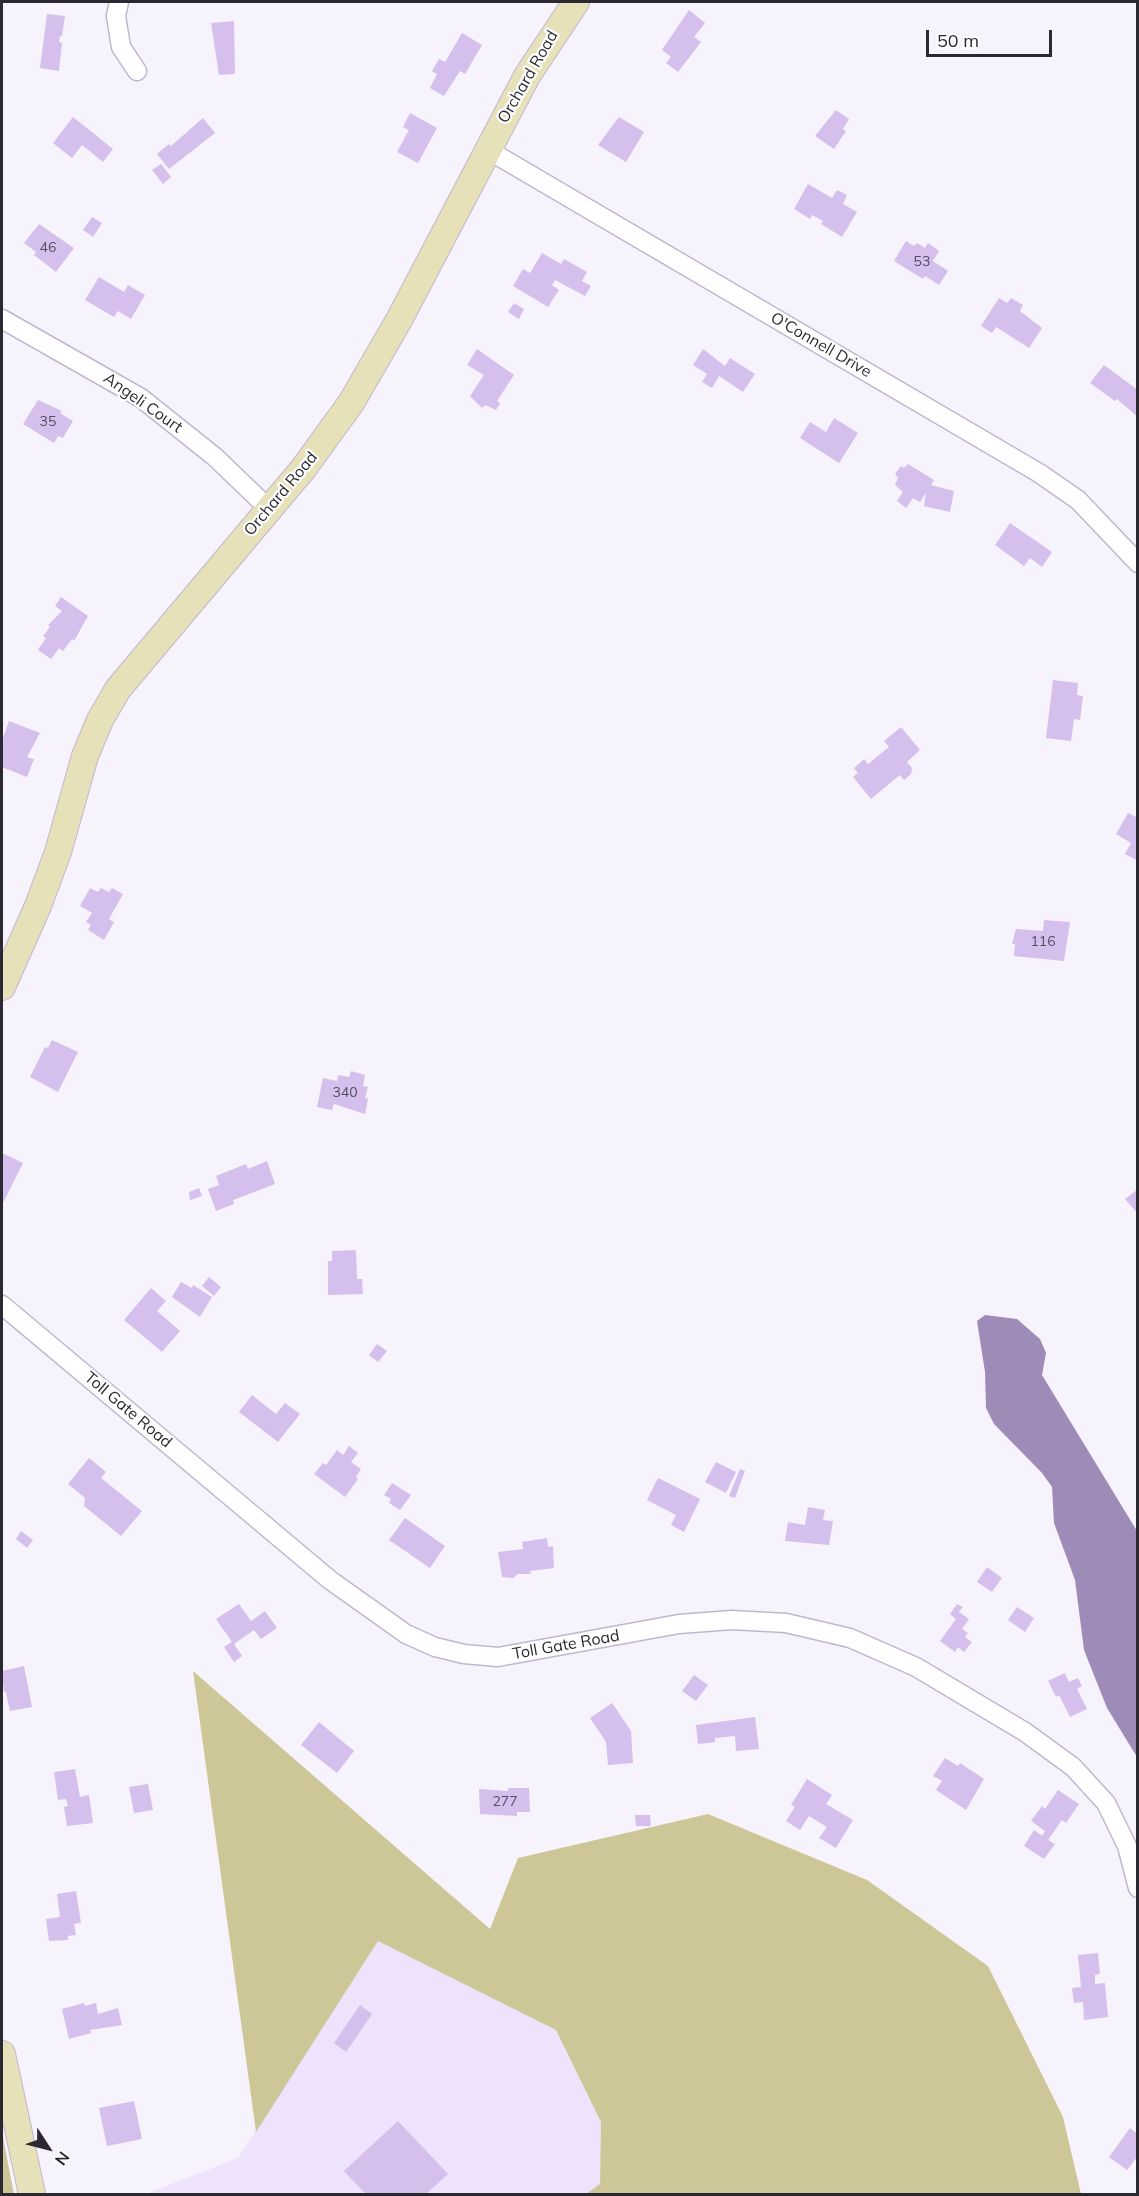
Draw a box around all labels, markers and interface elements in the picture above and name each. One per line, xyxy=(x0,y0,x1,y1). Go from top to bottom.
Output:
scale bar xyxy=(929,18,1055,56)
street label: Orchard Road xyxy=(494,27,562,127)
text: 50 m xyxy=(937,29,979,52)
house number: 46 xyxy=(40,240,56,256)
house number: 53 xyxy=(914,254,930,270)
street label: O'Connell Drive xyxy=(767,308,875,382)
street label: Angeli Court xyxy=(100,369,186,437)
house number: 35 xyxy=(40,414,56,430)
street label: Orchard Road xyxy=(240,448,322,540)
house number: 116 xyxy=(1030,934,1056,950)
house number: 340 xyxy=(332,1085,358,1101)
street label: Toll Gate Road xyxy=(80,1368,176,1452)
street label: Toll Gate Road xyxy=(511,1626,621,1664)
house number: 277 xyxy=(492,1794,518,1810)
north arrow xyxy=(18,2118,78,2178)
text: N xyxy=(51,2148,74,2169)

